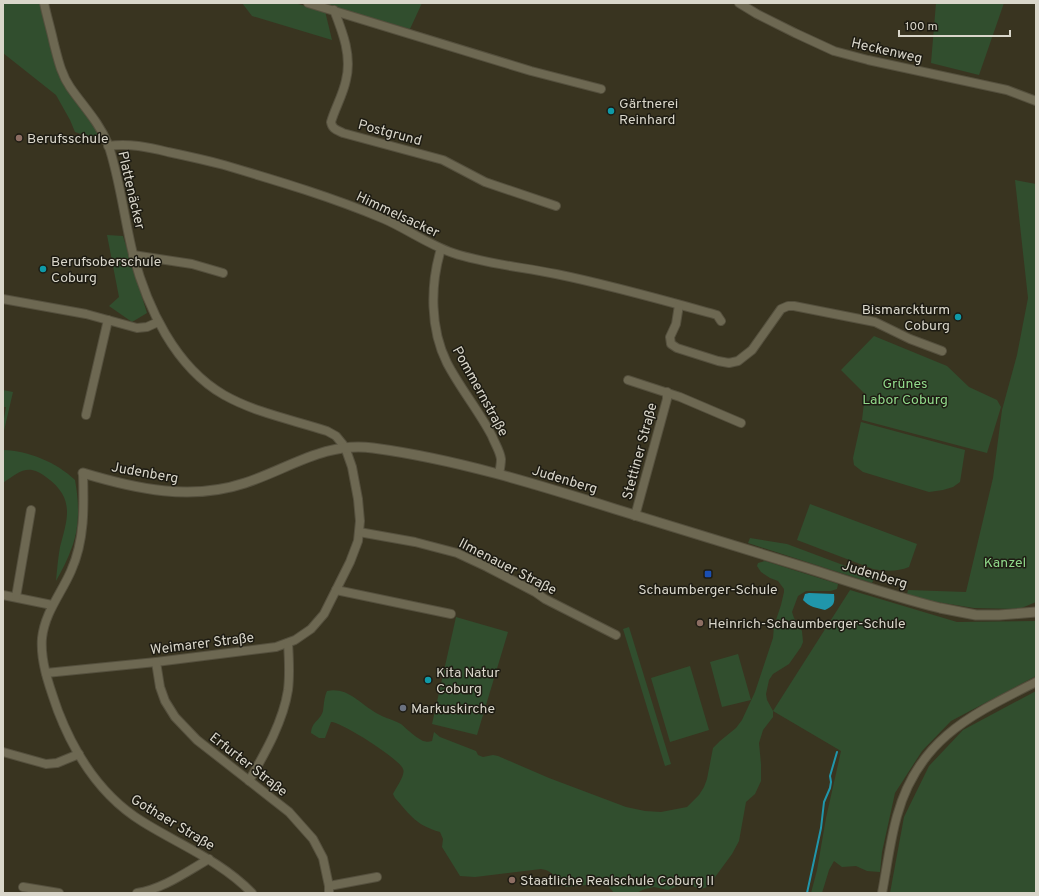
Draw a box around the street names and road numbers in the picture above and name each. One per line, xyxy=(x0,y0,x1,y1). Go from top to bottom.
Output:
street label: Heckenweg xyxy=(849,35,924,68)
street label: Postgrund xyxy=(356,117,423,150)
street label: Plattenäcker xyxy=(113,149,148,232)
street label: Himmelsacker xyxy=(353,189,442,242)
street label: Pommernstraße xyxy=(448,344,512,440)
street label: Stettiner Straße xyxy=(619,401,662,502)
street label: Judenberg xyxy=(110,459,180,488)
street label: Judenberg xyxy=(530,462,599,498)
street label: Ilmenauer Straße xyxy=(455,535,559,599)
street label: Judenberg xyxy=(840,557,909,593)
street label: Weimarer Straße xyxy=(149,630,255,659)
street label: Erfurter Straße xyxy=(206,729,290,801)
street label: Gothaer Straße xyxy=(127,792,217,855)

